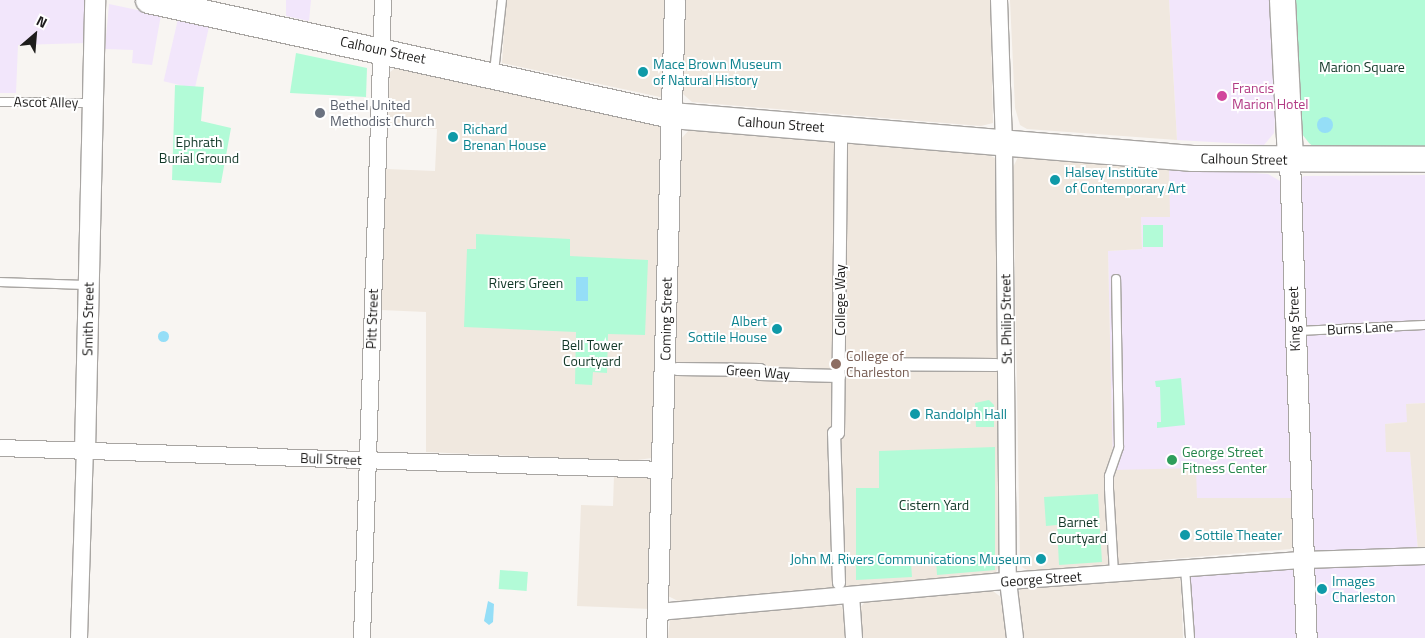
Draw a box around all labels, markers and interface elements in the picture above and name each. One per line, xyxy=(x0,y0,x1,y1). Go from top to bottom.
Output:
north arrow xyxy=(10,10,60,60)
text: N xyxy=(33,10,51,33)
street label: Calhoun Street xyxy=(339,33,427,67)
place label: Mace Brown Museum of Natural History xyxy=(653,56,782,88)
park label: Marion Square xyxy=(1319,59,1405,75)
marker: Mace Brown Museum of Natural History xyxy=(637,66,649,78)
place label: Francis Marion Hotel xyxy=(1232,80,1309,112)
marker: Francis Marion Hotel xyxy=(1216,90,1228,102)
street label: Ascot Alley xyxy=(13,93,79,111)
place label: Bethel United Methodist Church xyxy=(330,97,434,130)
marker: Bethel United Methodist Church xyxy=(314,107,326,119)
street label: Calhoun Street xyxy=(737,113,825,135)
place label: Richard Brenan House xyxy=(463,121,546,154)
marker: Richard Brenan House xyxy=(447,131,459,143)
park label: Ephrath Burial Ground xyxy=(159,134,239,166)
street label: Calhoun Street xyxy=(1200,150,1288,168)
place label: Halsey Institute of Contemporary Art xyxy=(1065,164,1186,196)
marker: Halsey Institute of Contemporary Art xyxy=(1049,174,1061,186)
street label: College Way xyxy=(832,264,848,336)
street label: St. Philip Street xyxy=(997,274,1015,364)
park label: Rivers Green xyxy=(489,275,563,291)
street label: Coming Street xyxy=(657,277,675,361)
street label: Smith Street xyxy=(79,282,97,356)
street label: King Street xyxy=(1284,286,1304,352)
street label: Pitt Street xyxy=(363,289,381,349)
place label: Albert Sottile House xyxy=(688,313,767,346)
street label: Burns Lane xyxy=(1326,318,1394,338)
marker: Albert Sottile House xyxy=(771,323,783,335)
park label: Bell Tower Courtyard xyxy=(561,337,623,370)
place label: College of Charleston xyxy=(846,348,910,381)
marker: College of Charleston xyxy=(830,358,842,370)
street label: Green Way xyxy=(726,361,790,383)
place label: Randolph Hall xyxy=(925,406,1007,422)
marker: Randolph Hall xyxy=(909,408,921,420)
place label: George Street Fitness Center xyxy=(1182,444,1267,477)
street label: Bull Street xyxy=(300,450,362,468)
marker: George Street Fitness Center xyxy=(1166,454,1178,466)
park label: Cistern Yard xyxy=(899,497,969,513)
park label: Barnet Courtyard xyxy=(1049,514,1107,546)
place label: Sottile Theater xyxy=(1195,527,1282,543)
marker: Sottile Theater xyxy=(1179,529,1191,541)
place label: John M. Rivers Communications Museum xyxy=(790,551,1031,567)
marker: John M. Rivers Communications Museum xyxy=(1035,553,1047,565)
street label: George Street xyxy=(1000,568,1082,590)
place label: Images Charleston xyxy=(1332,573,1396,606)
marker: Images Charleston xyxy=(1316,583,1328,595)

